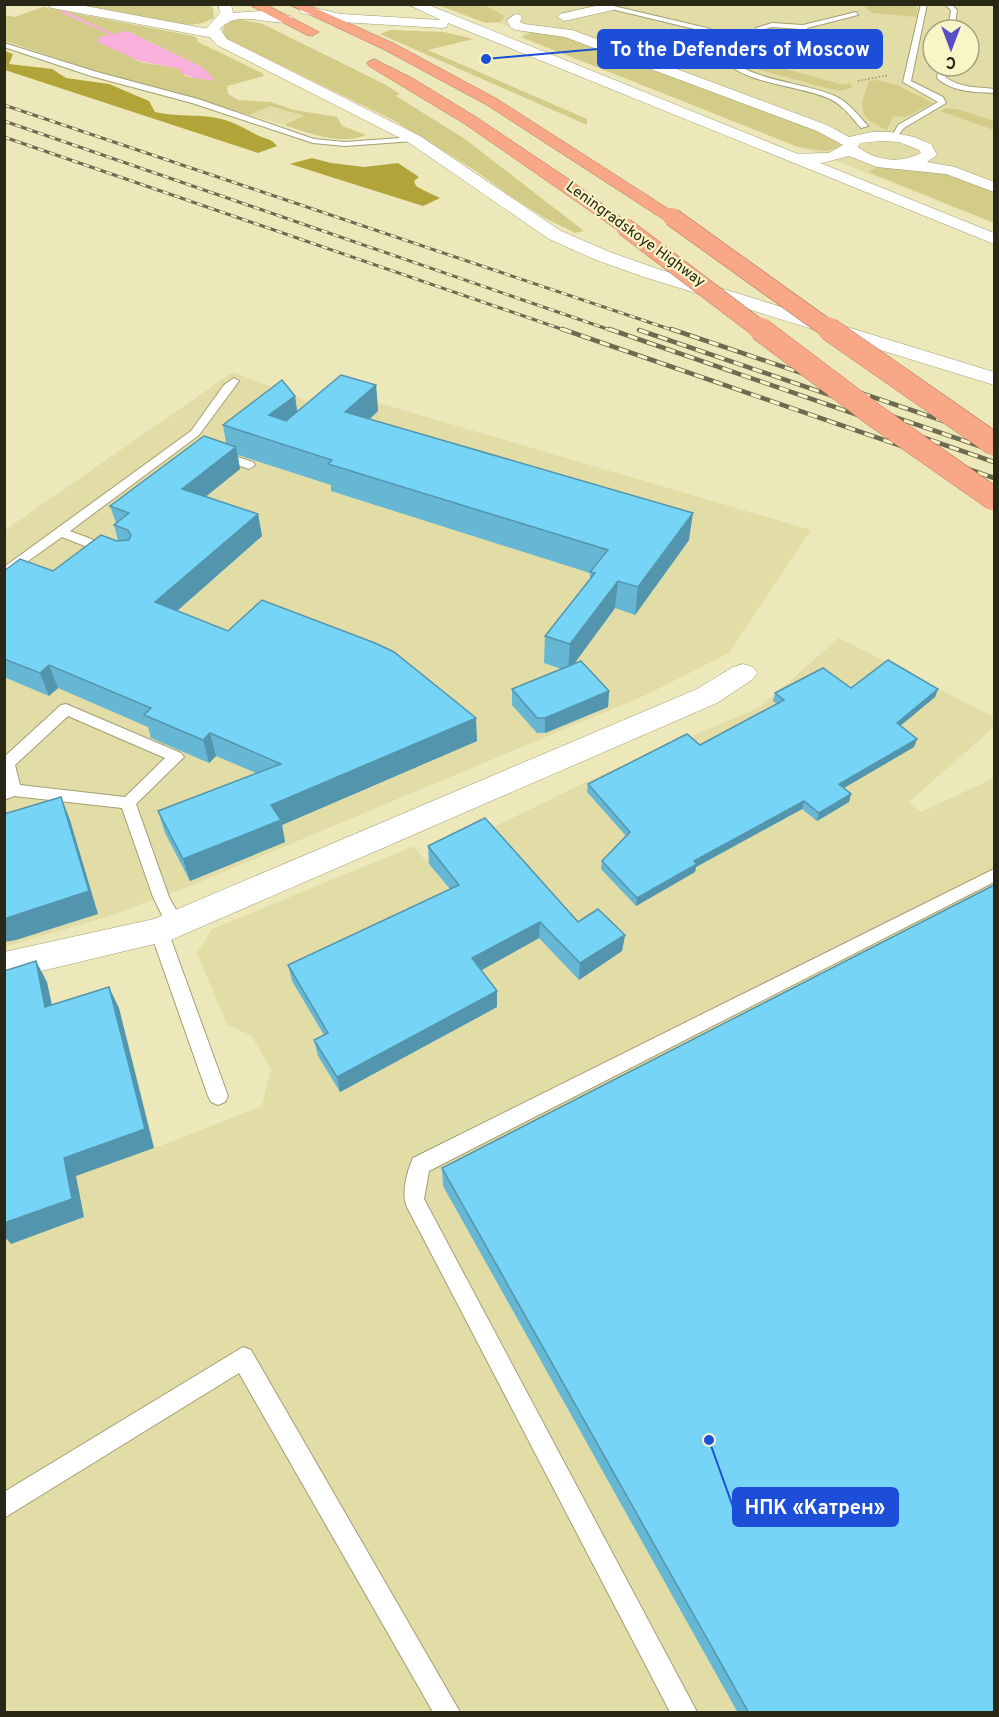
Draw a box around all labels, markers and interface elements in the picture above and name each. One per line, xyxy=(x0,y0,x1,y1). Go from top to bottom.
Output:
north arrow xyxy=(921,18,981,78)
callout: To the Defenders of Moscow xyxy=(598,30,882,68)
text: To the Defenders of Moscow xyxy=(610,38,870,64)
text: С xyxy=(946,51,956,71)
street label: Leningradskoye Highway xyxy=(562,178,709,292)
callout: НПК «Катрен» xyxy=(733,1488,898,1526)
text: НПК «Катрен» xyxy=(745,1496,885,1522)

